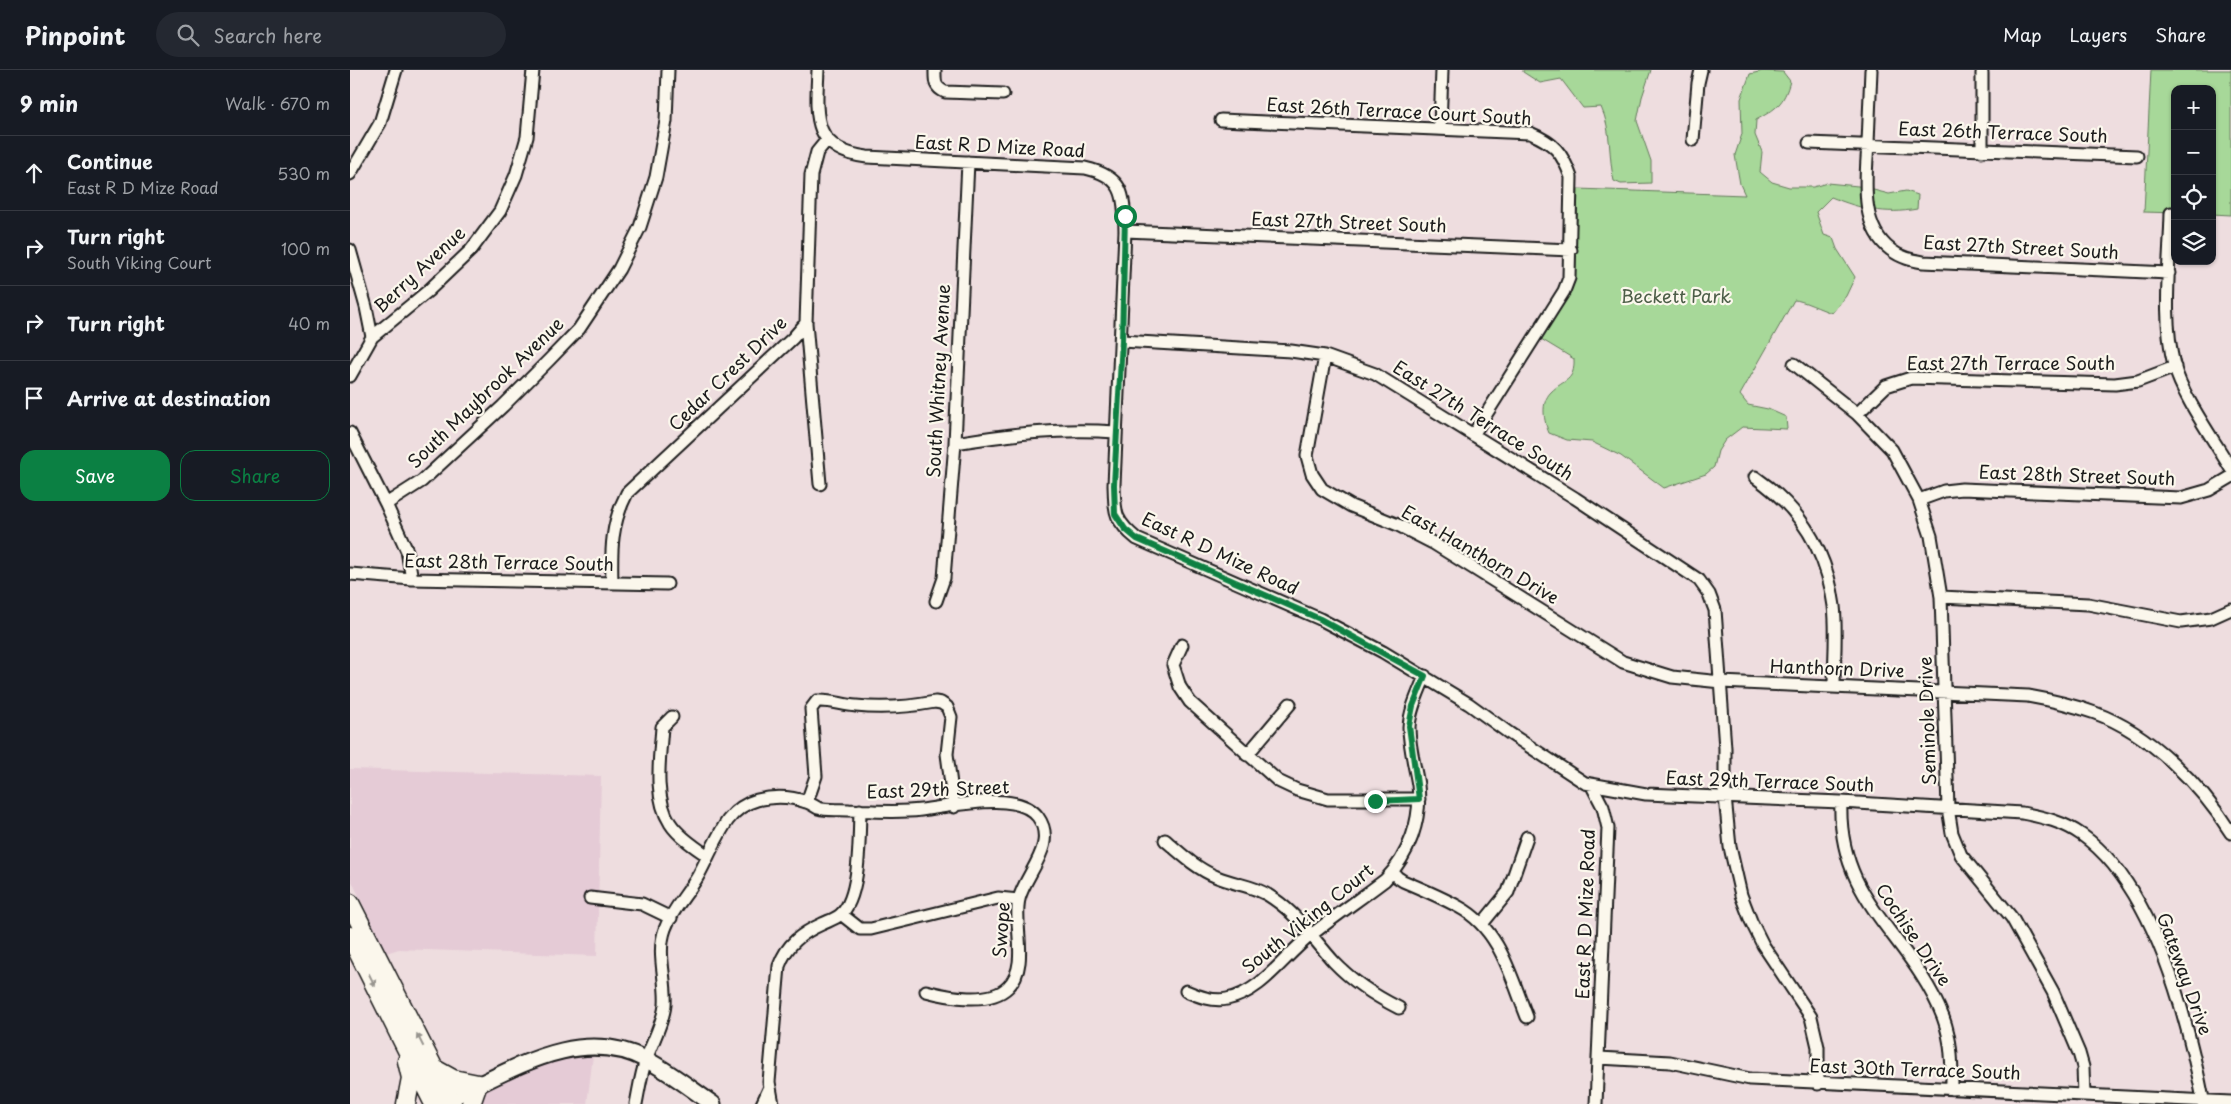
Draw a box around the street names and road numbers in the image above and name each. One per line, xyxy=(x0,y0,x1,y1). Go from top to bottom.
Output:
street label: East 26th Terrace Court South xyxy=(1266,90,1532,131)
street label: East 26th Terrace South xyxy=(1898,114,2108,149)
street label: East R D Mize Road xyxy=(914,128,1086,163)
street label: East 27th Street South xyxy=(1251,205,1447,238)
street label: Berry Avenue xyxy=(367,219,471,319)
street label: East 27th Street South xyxy=(1923,228,2119,265)
street label: South Whitney Avenue xyxy=(919,283,956,478)
street label: Cedar Crest Drive xyxy=(662,309,792,437)
street label: South Maybrook Avenue xyxy=(401,310,569,474)
street label: East 27th Terrace South xyxy=(1907,349,2115,376)
street label: East 27th Terrace South xyxy=(1388,353,1579,486)
street label: East 28th Street South xyxy=(1978,458,2176,491)
street label: East Hanthorn Drive xyxy=(1397,498,1565,610)
street label: East R D Mize Road xyxy=(1138,504,1304,601)
street label: East 28th Terrace South xyxy=(404,546,614,577)
street label: Hanthorn Drive xyxy=(1769,652,1905,683)
street label: Seminole Drive xyxy=(1911,656,1942,786)
street label: East 29th Terrace South xyxy=(1665,763,1875,798)
street label: East 29th Street xyxy=(866,773,1010,804)
street label: East R D Mize Road xyxy=(1568,828,1601,1000)
street label: South Viking Court xyxy=(1235,856,1379,980)
street label: Cochise Drive xyxy=(1870,877,1959,991)
street label: Swope xyxy=(985,901,1016,959)
street label: Gateway Drive xyxy=(2151,909,2220,1038)
street label: East 30th Terrace South xyxy=(1809,1051,2021,1086)

